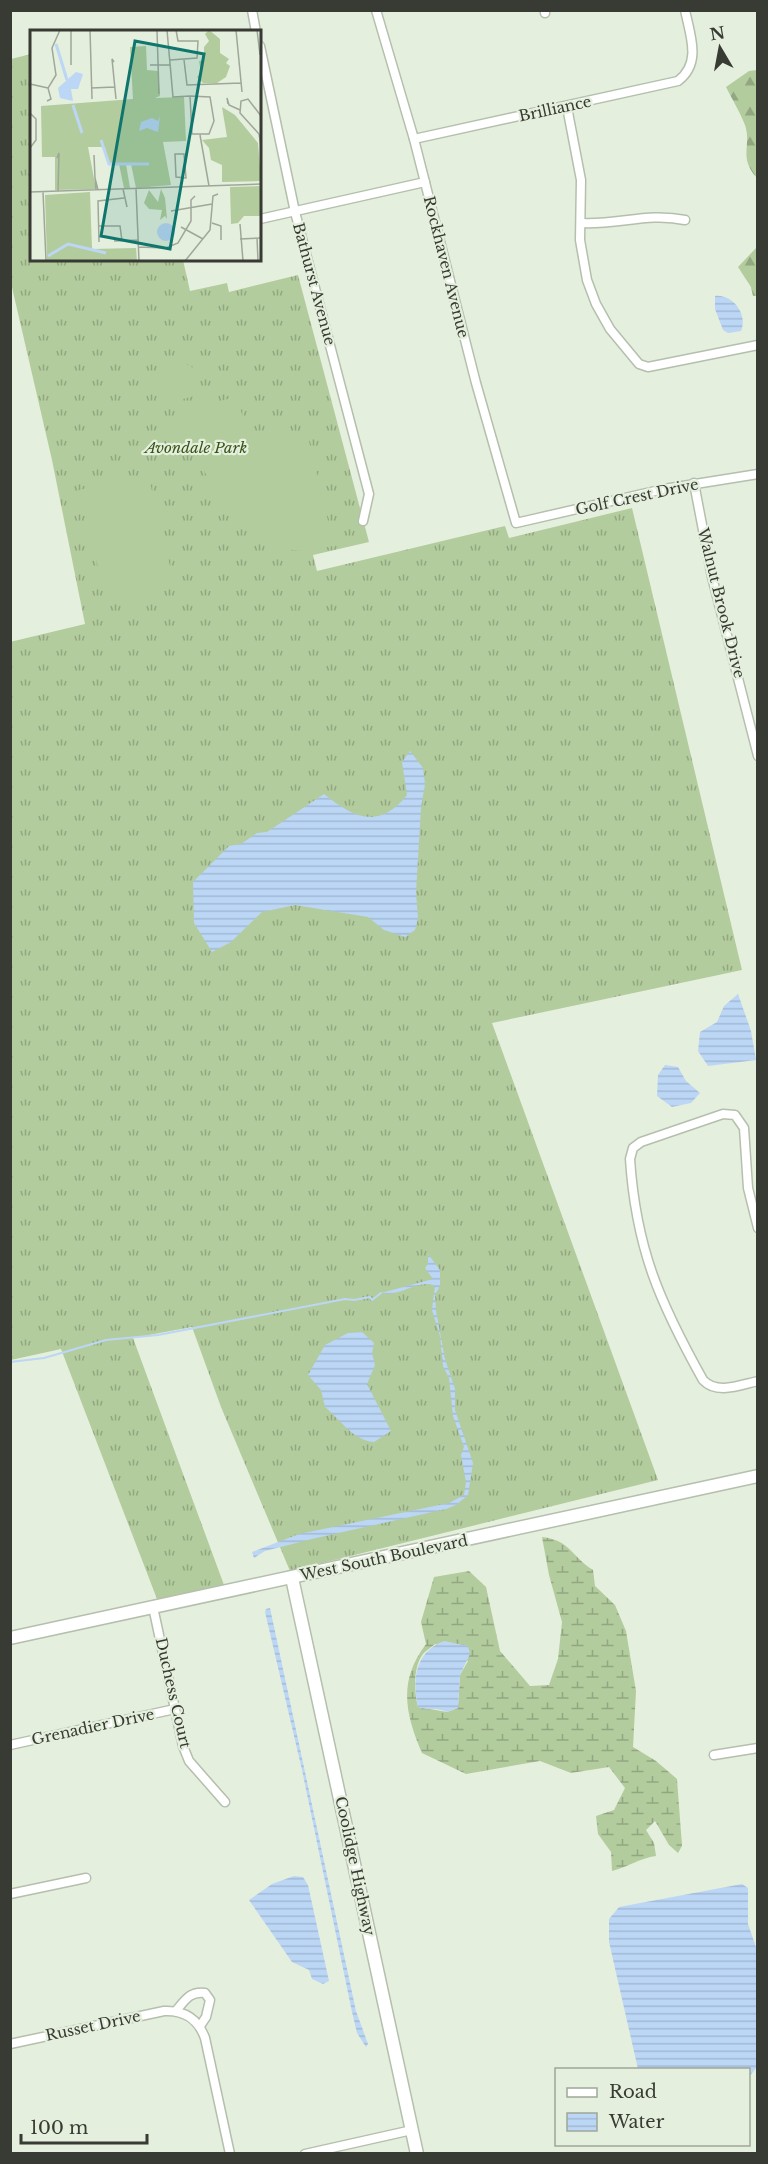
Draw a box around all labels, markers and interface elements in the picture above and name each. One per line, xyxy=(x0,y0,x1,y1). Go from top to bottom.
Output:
north arrow xyxy=(690,18,750,78)
text: N xyxy=(708,22,727,44)
inset map xyxy=(30,30,261,261)
street label: Brilliance xyxy=(517,92,593,125)
street label: Rockhaven Avenue xyxy=(420,194,473,340)
street label: Bathurst Avenue xyxy=(289,220,340,347)
park label: Avondale Park xyxy=(143,438,247,457)
street label: Golf Crest Drive xyxy=(574,474,700,519)
street label: Walnut Brook Drive xyxy=(693,525,749,680)
street label: West South Boulevard xyxy=(297,1530,469,1585)
street label: Duchess Court xyxy=(152,1636,196,1750)
street label: Grenadier Drive xyxy=(30,1704,156,1749)
street label: Coolidge Highway xyxy=(331,1795,380,1938)
street label: Russet Drive xyxy=(44,2006,142,2045)
legend xyxy=(555,2068,750,2146)
text: Road xyxy=(609,2081,657,2103)
scale bar xyxy=(21,2107,147,2145)
text: Water xyxy=(608,2111,665,2133)
text: 100 m xyxy=(30,2117,88,2139)

